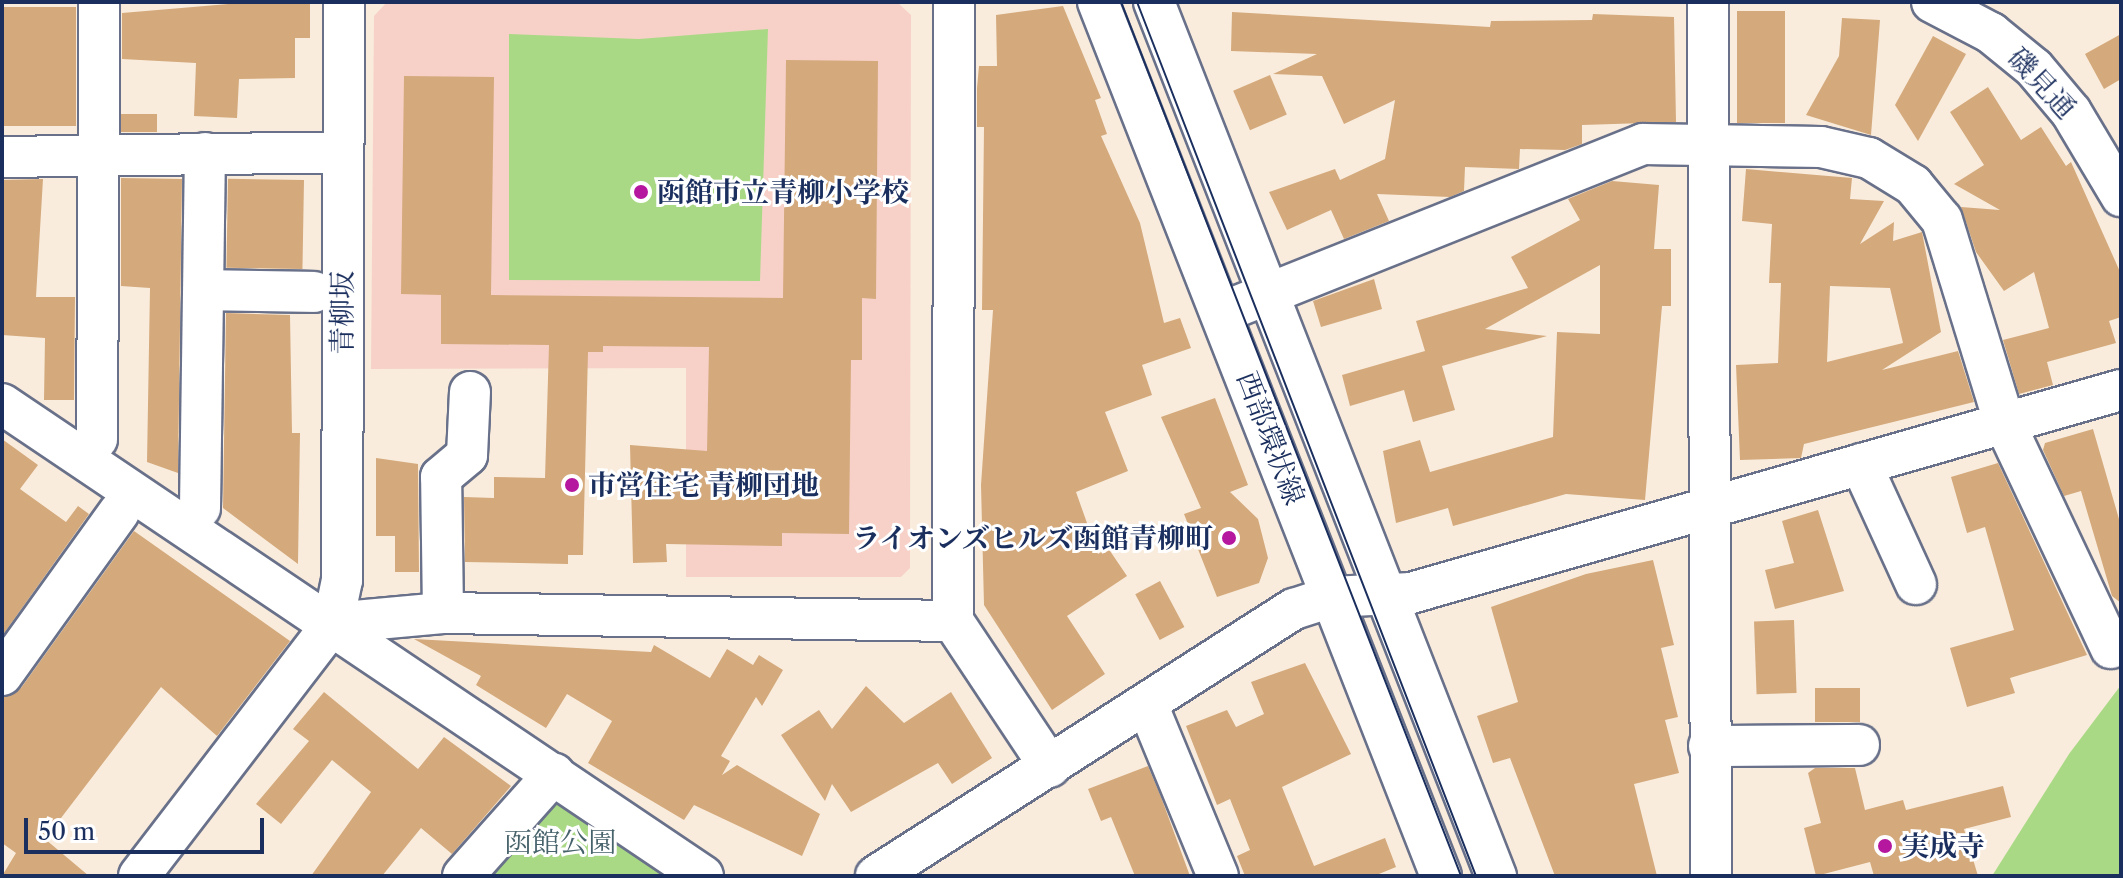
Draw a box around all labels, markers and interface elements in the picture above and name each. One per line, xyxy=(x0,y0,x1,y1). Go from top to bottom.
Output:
street label: 磯見通 xyxy=(2001,41,2083,125)
place label: 函館市立青柳小学校 xyxy=(657,175,909,209)
marker: 函館市立青柳小学校 xyxy=(632,183,650,201)
street label: 青柳坂 xyxy=(325,271,359,355)
street label: 西部環状線 xyxy=(1230,367,1312,509)
place label: 市営住宅 青柳団地 xyxy=(588,468,819,502)
marker: 市営住宅 青柳団地 xyxy=(563,476,581,494)
place label: ライオンズヒルズ函館青柳町 xyxy=(849,521,1213,555)
marker: ライオンズヒルズ函館青柳町 xyxy=(1220,529,1238,547)
scale bar xyxy=(28,802,268,852)
text: 50 m xyxy=(38,817,95,846)
park label: 函館公園 xyxy=(504,825,616,859)
place label: 実成寺 xyxy=(1901,829,1985,863)
marker: 実成寺 xyxy=(1876,837,1894,855)

